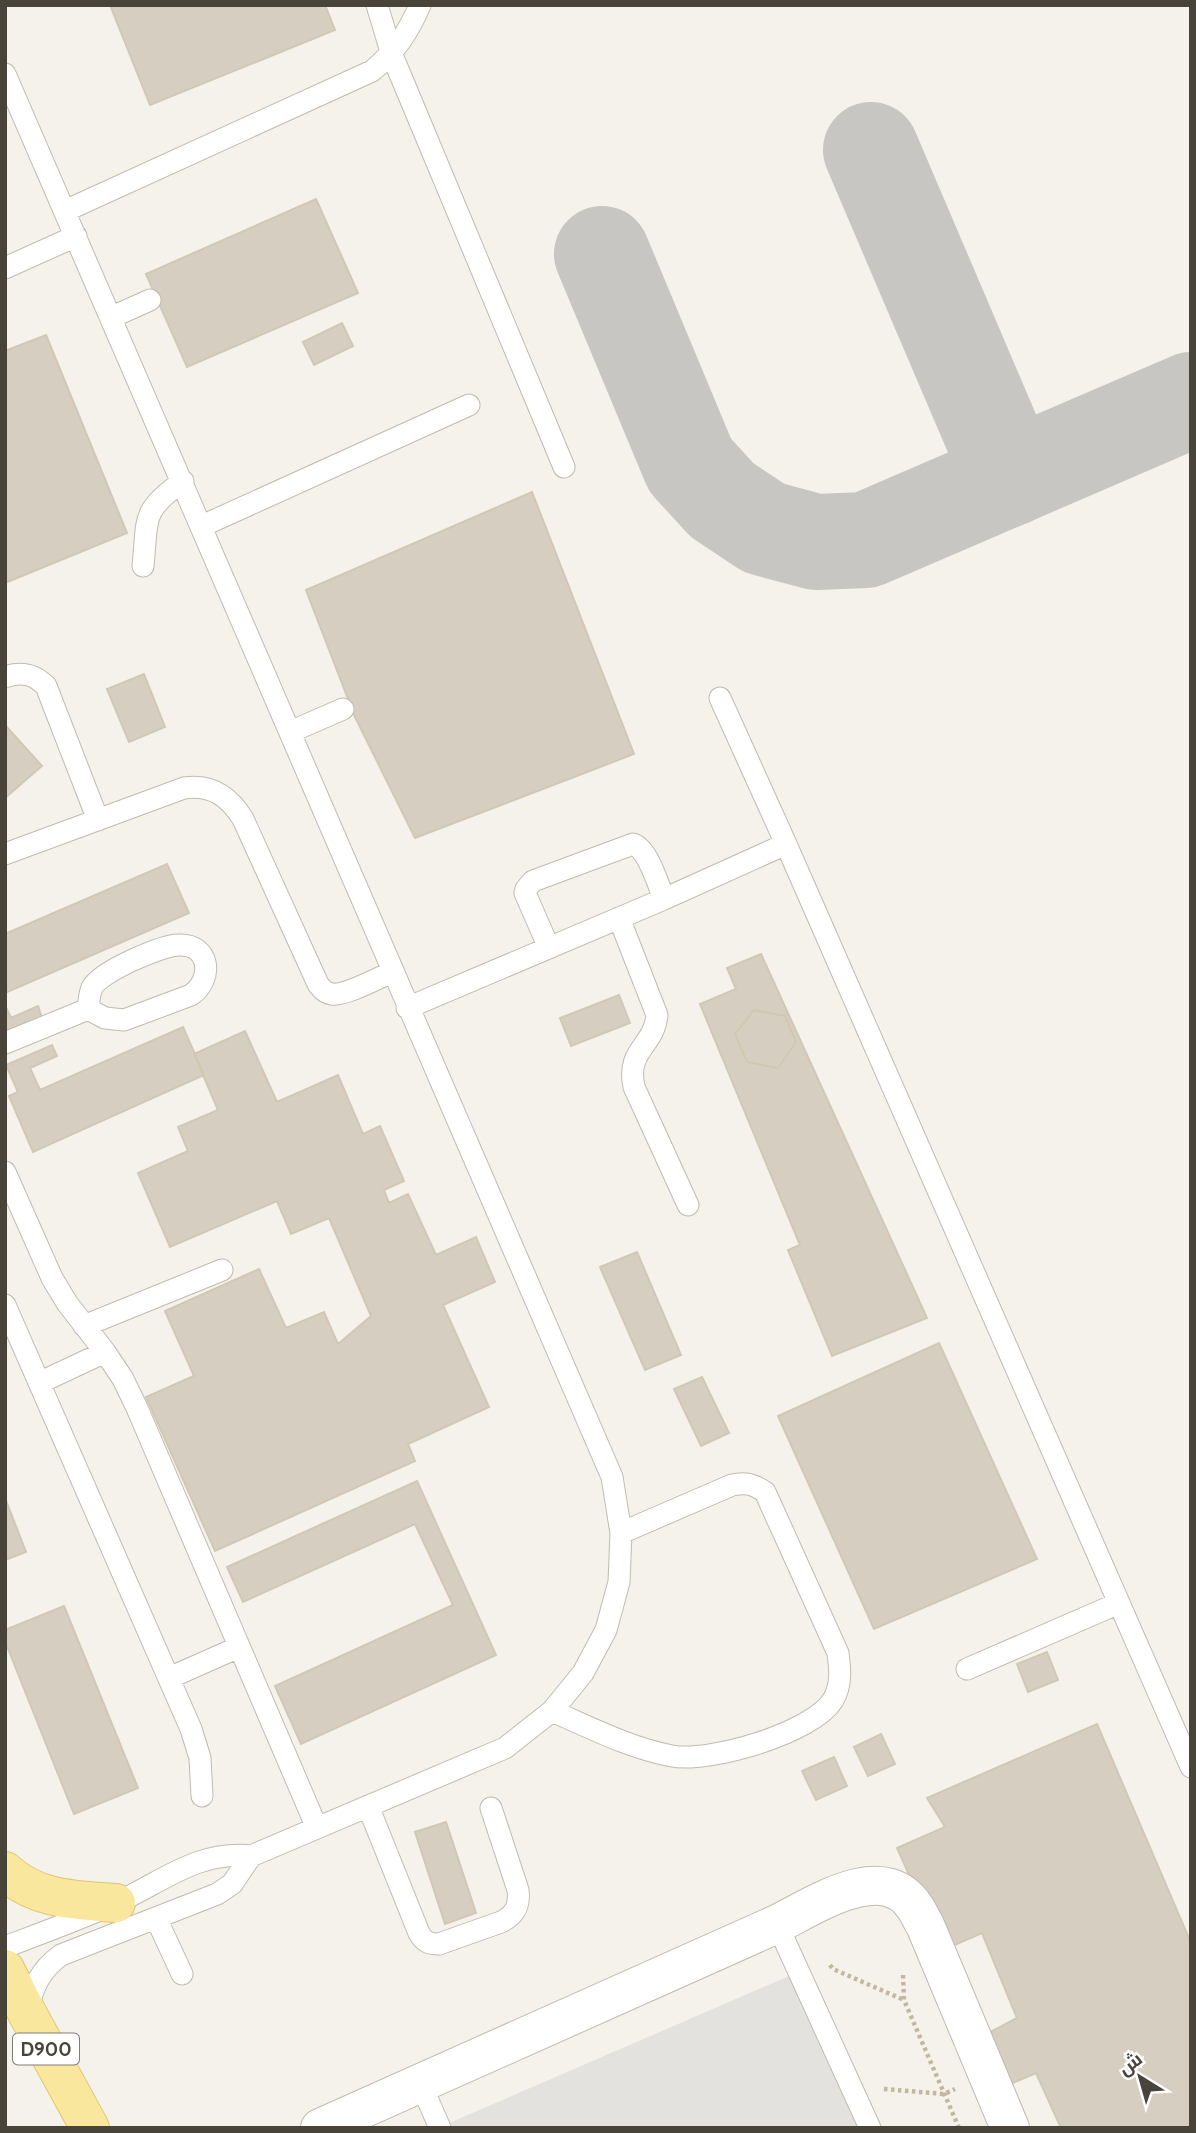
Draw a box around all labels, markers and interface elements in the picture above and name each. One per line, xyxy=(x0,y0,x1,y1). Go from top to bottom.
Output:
road number: D900 xyxy=(13,2034,79,2064)
north arrow xyxy=(1105,2042,1175,2112)
text: ش xyxy=(1113,2047,1147,2080)

